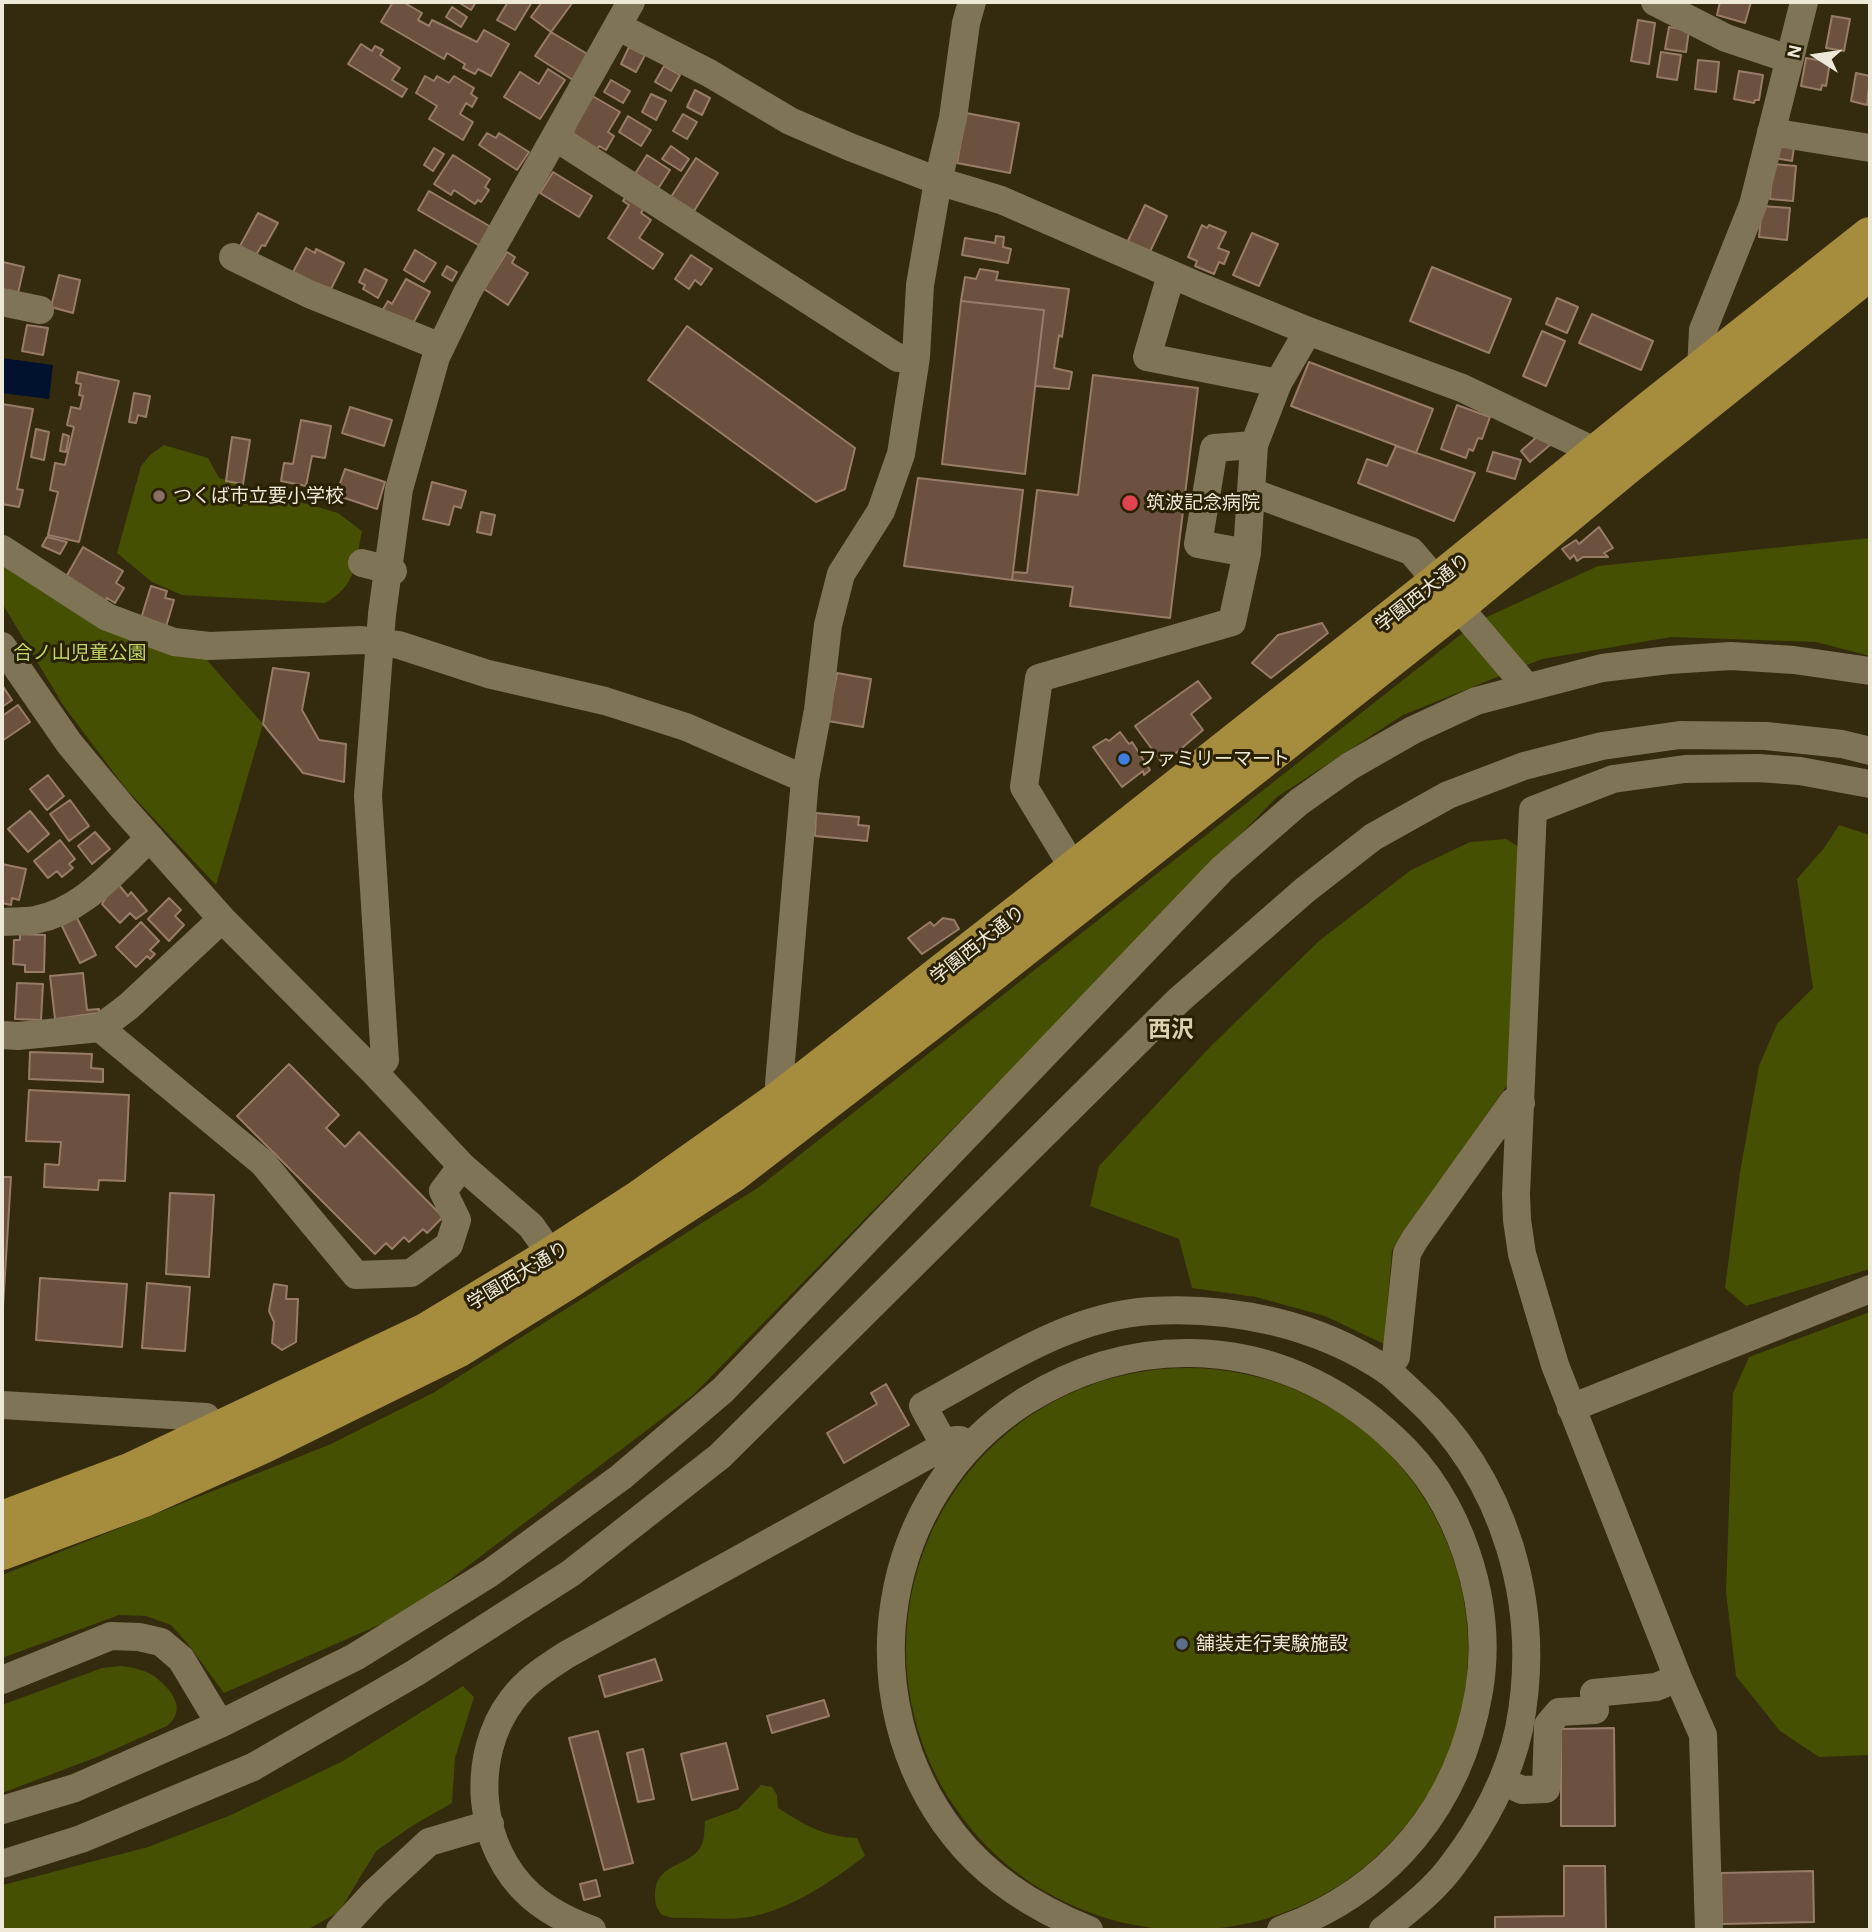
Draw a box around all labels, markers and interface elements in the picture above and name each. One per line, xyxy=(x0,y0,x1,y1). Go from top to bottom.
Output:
north arrow xyxy=(1781,21,1851,91)
text: N xyxy=(1784,43,1806,60)
place label: つくば市立要小学校 xyxy=(173,485,344,507)
marker: つくば市立要小学校 xyxy=(151,488,167,504)
place label: 筑波記念病院 xyxy=(1146,492,1260,514)
marker: 筑波記念病院 xyxy=(1120,493,1140,513)
street label: 学園西大通り xyxy=(1371,549,1475,637)
park label: 合ノ山児童公園 xyxy=(14,642,146,664)
place label: ファミリーマート xyxy=(1138,748,1290,770)
marker: ファミリーマート xyxy=(1116,751,1132,767)
street label: 学園西大通り xyxy=(926,901,1030,989)
district label: 西沢 xyxy=(1148,1016,1194,1044)
street label: 学園西大通り xyxy=(463,1237,573,1315)
place label: 舗装走行実験施設 xyxy=(1196,1633,1348,1655)
marker: 舗装走行実験施設 xyxy=(1174,1636,1190,1652)

